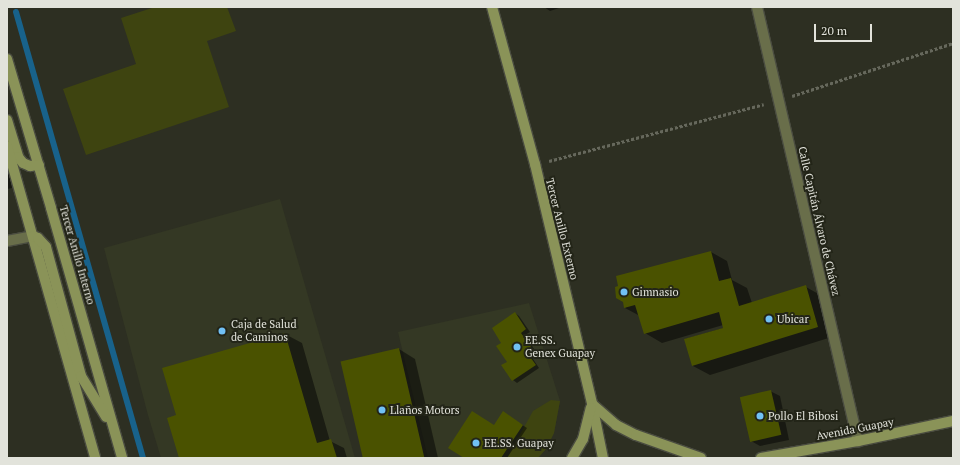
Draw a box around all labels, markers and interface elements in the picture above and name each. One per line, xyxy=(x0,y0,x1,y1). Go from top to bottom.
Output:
scale bar xyxy=(816,16,874,42)
text: 20 m xyxy=(821,23,847,38)
street label: Calle Capitán Álvaro de Chávez xyxy=(795,145,843,297)
street label: Tercer Anillo Externo xyxy=(543,177,581,281)
street label: Tercer Anillo Interno xyxy=(56,204,98,306)
place label: Gimnasio xyxy=(632,285,679,299)
marker: Gimnasio xyxy=(619,287,629,297)
place label: Ubicar xyxy=(777,312,809,326)
marker: Ubicar xyxy=(764,314,774,324)
place label: Caja de Salud de Caminos xyxy=(231,318,297,344)
marker: Caja de Salud de Caminos xyxy=(216,325,228,337)
place label: EE.SS. Genex Guapay xyxy=(525,334,595,360)
marker: EE.SS. Genex Guapay xyxy=(512,342,522,352)
place label: Llaños Motors xyxy=(390,403,460,417)
marker: Llaños Motors xyxy=(377,405,387,415)
place label: Pollo El Bibosi xyxy=(768,409,838,423)
marker: Pollo El Bibosi xyxy=(755,411,765,421)
street label: Avenida Guapay xyxy=(815,415,895,443)
place label: EE.SS. Guapay xyxy=(484,436,554,450)
marker: EE.SS. Guapay xyxy=(471,438,481,448)

